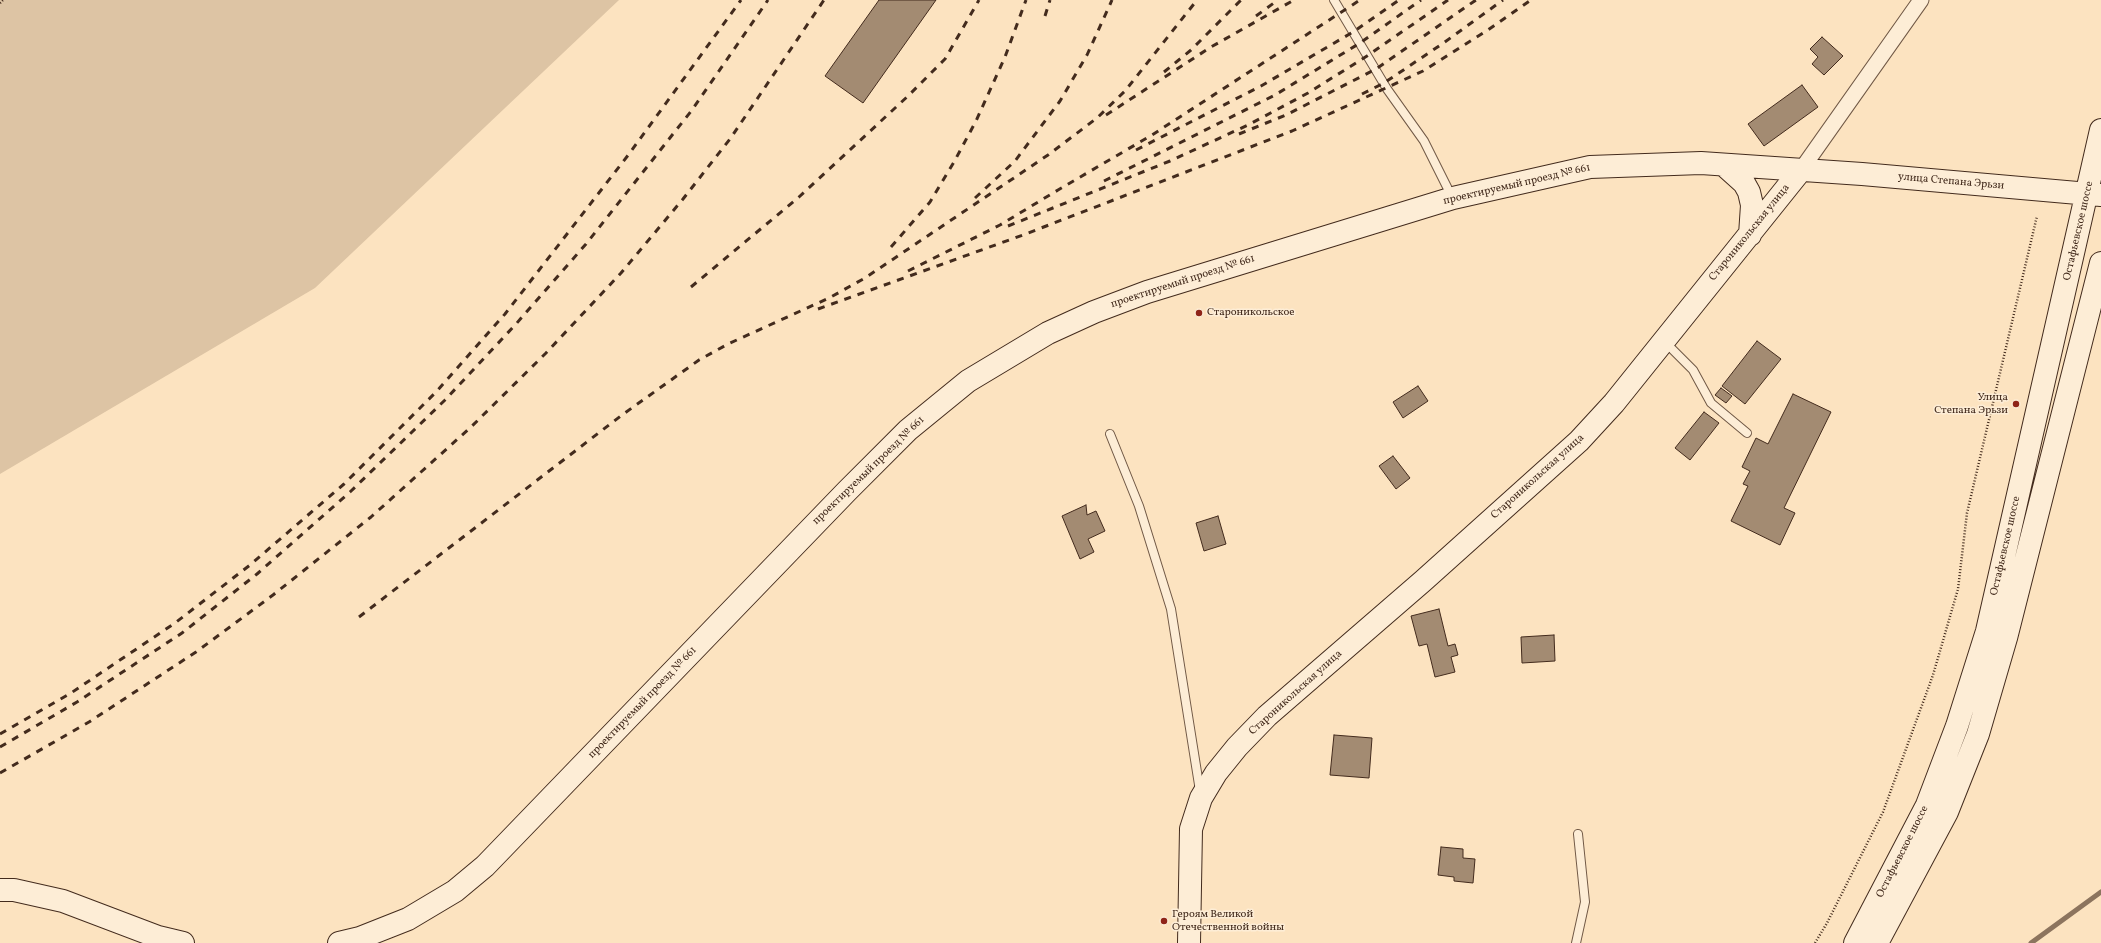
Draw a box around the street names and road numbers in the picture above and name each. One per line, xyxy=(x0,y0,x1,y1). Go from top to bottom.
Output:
street label: проектируемый проезд № 661 xyxy=(1442,162,1592,208)
street label: улица Степана Эрьзи xyxy=(1897,171,2005,193)
street label: Остафьевское шоссе xyxy=(2061,180,2097,282)
street label: Староникольская улица xyxy=(1707,182,1793,284)
street label: проектируемый проезд № 661 xyxy=(1109,252,1257,312)
street label: проектируемый проезд № 661 xyxy=(810,414,928,528)
street label: Староникольская улица xyxy=(1489,432,1587,522)
street label: Остафьевское шоссе xyxy=(1988,495,2024,597)
street label: проектируемый проезд № 661 xyxy=(586,644,700,762)
street label: Староникольская улица xyxy=(1247,648,1345,738)
street label: Остафьевское шоссе xyxy=(1874,804,1932,900)

